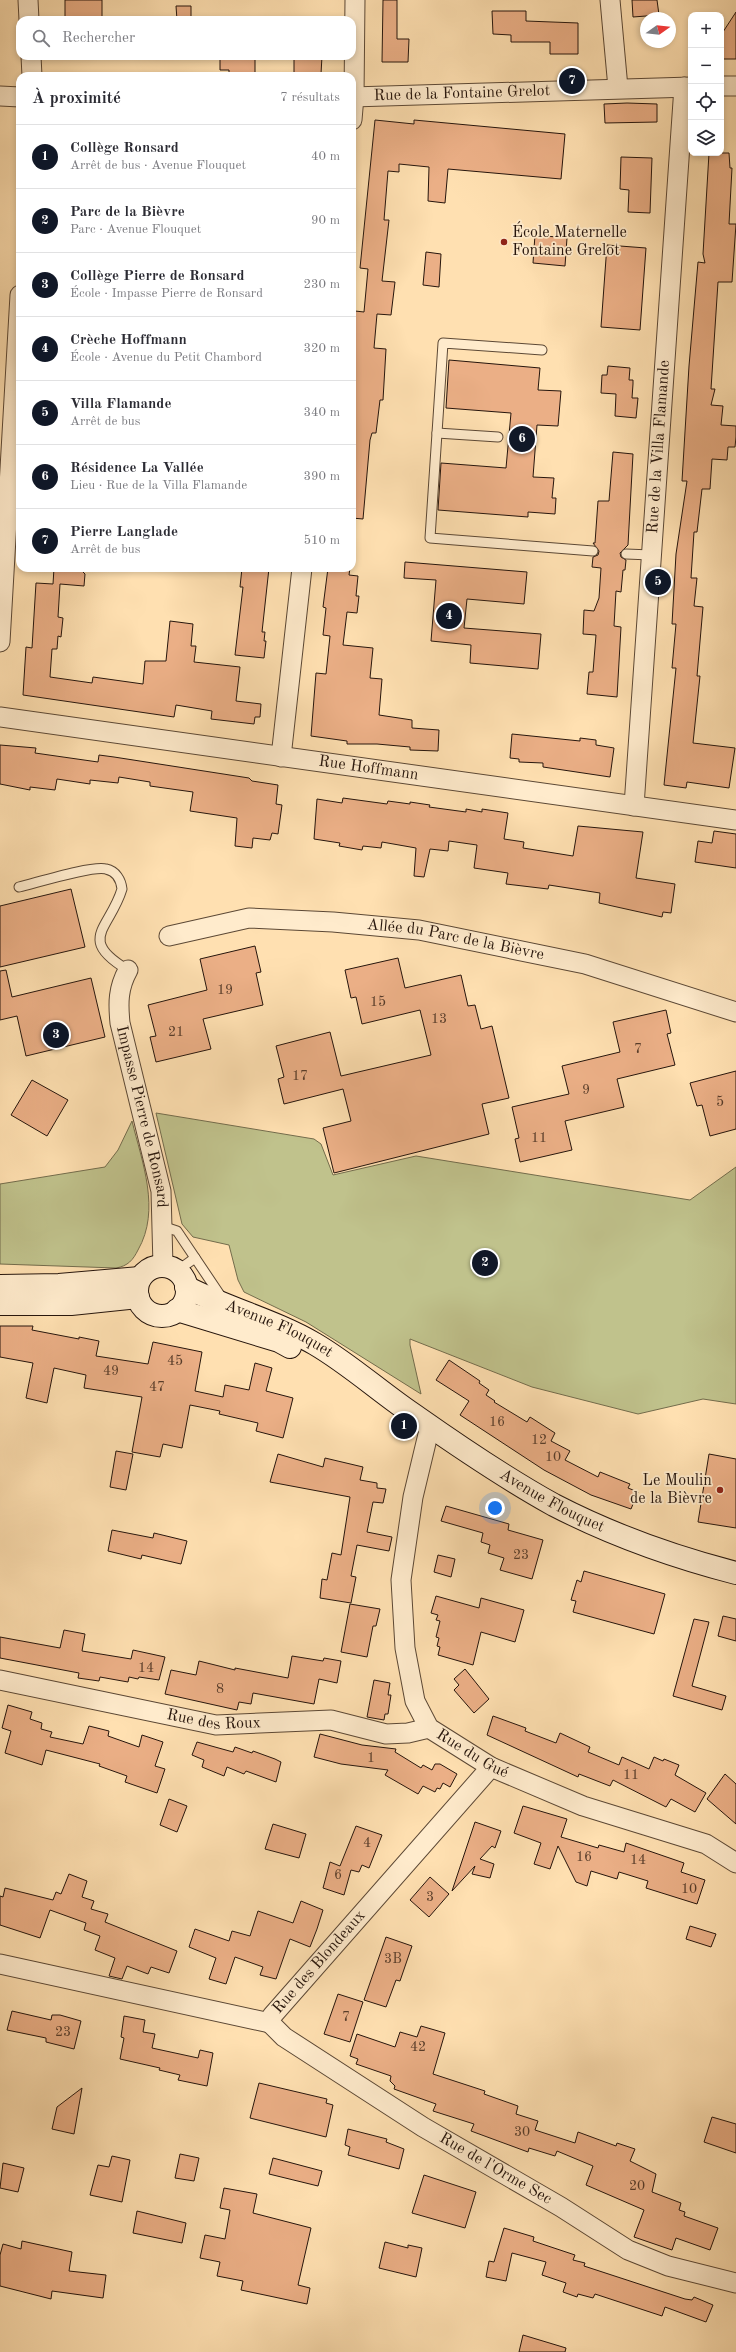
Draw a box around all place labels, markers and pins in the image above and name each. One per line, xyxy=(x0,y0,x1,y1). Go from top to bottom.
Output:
pin: 7 xyxy=(559,66,585,96)
place label: École Maternelle Fontaine Grelot xyxy=(512,221,627,259)
marker: École Maternelle Fontaine Grelot xyxy=(499,237,509,247)
pin: 6 xyxy=(509,424,535,454)
pin: 5 xyxy=(645,567,671,597)
pin: 4 xyxy=(436,601,462,631)
pin: 3 xyxy=(43,1020,69,1050)
pin: 2 xyxy=(472,1248,498,1278)
pin: 1 xyxy=(391,1411,417,1441)
place label: Le Moulin de la Bièvre xyxy=(630,1473,712,1507)
marker: Le Moulin de la Bièvre xyxy=(715,1485,725,1495)

